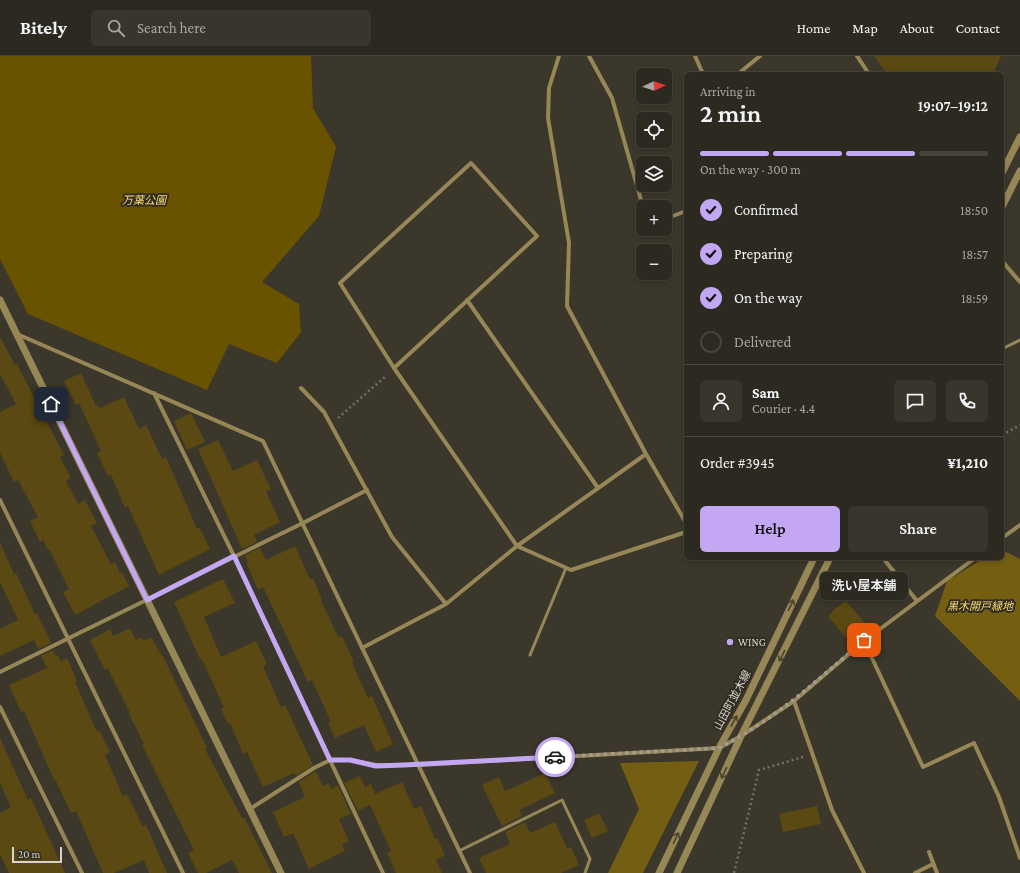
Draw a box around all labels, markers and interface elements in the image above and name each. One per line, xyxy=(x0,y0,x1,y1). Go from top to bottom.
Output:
search box xyxy=(91,10,371,46)
text: Bitely xyxy=(20,17,67,38)
icon: search xyxy=(105,17,127,39)
text: Search here xyxy=(137,20,206,36)
text: Home xyxy=(797,20,830,36)
text: Map xyxy=(852,20,878,36)
text: About xyxy=(900,20,934,36)
text: Contact xyxy=(956,20,1000,36)
north arrow xyxy=(636,68,672,104)
map controls xyxy=(636,68,672,280)
text: Arriving in xyxy=(700,84,756,99)
text: 19:07–19:12 xyxy=(918,98,988,114)
text: 2 min xyxy=(700,99,761,128)
button: locate xyxy=(636,112,672,148)
button: layers xyxy=(636,156,672,192)
text: On the way · 300 m xyxy=(700,162,801,177)
park label: 万葉公園 xyxy=(122,194,168,206)
icon: check xyxy=(700,199,722,221)
button: + xyxy=(636,200,672,236)
text: Confirmed xyxy=(734,202,798,218)
text: 18:50 xyxy=(960,203,988,218)
icon: check xyxy=(700,243,722,265)
button: − xyxy=(636,244,672,280)
text: Preparing xyxy=(734,246,793,262)
text: 18:57 xyxy=(962,247,988,262)
icon: check xyxy=(700,287,722,309)
text: On the way xyxy=(734,290,802,306)
text: 18:59 xyxy=(961,291,988,306)
text: Delivered xyxy=(734,334,791,350)
button: person xyxy=(700,380,742,422)
button: chat xyxy=(894,380,936,422)
button: phone xyxy=(946,380,988,422)
text: Sam xyxy=(752,385,780,401)
pin xyxy=(34,387,68,421)
icon: home xyxy=(40,393,62,415)
text: Courier · 4.4 xyxy=(752,401,815,416)
text: Order #3945 xyxy=(700,455,775,471)
text: ¥1,210 xyxy=(947,455,988,471)
button: Help xyxy=(700,506,840,552)
button: Share xyxy=(848,506,988,552)
callout: 洗い屋本舗 xyxy=(820,572,908,600)
text: 洗い屋本舗 xyxy=(831,578,897,593)
one-way arrow xyxy=(788,599,795,611)
park label: 黒木開戸緑地 xyxy=(947,600,1014,612)
pin xyxy=(847,623,881,657)
icon: bag xyxy=(853,629,875,651)
place label: WING xyxy=(738,636,766,648)
marker: WING xyxy=(725,637,735,647)
one-way arrow xyxy=(778,650,785,662)
street label: 山田町並木線 xyxy=(711,668,753,732)
one-way arrow xyxy=(730,715,738,727)
courier xyxy=(535,737,575,777)
icon: car xyxy=(544,746,566,768)
one-way arrow xyxy=(720,766,727,778)
one-way arrow xyxy=(673,832,680,844)
scale bar xyxy=(12,845,62,864)
text: 20 m xyxy=(18,848,40,860)

